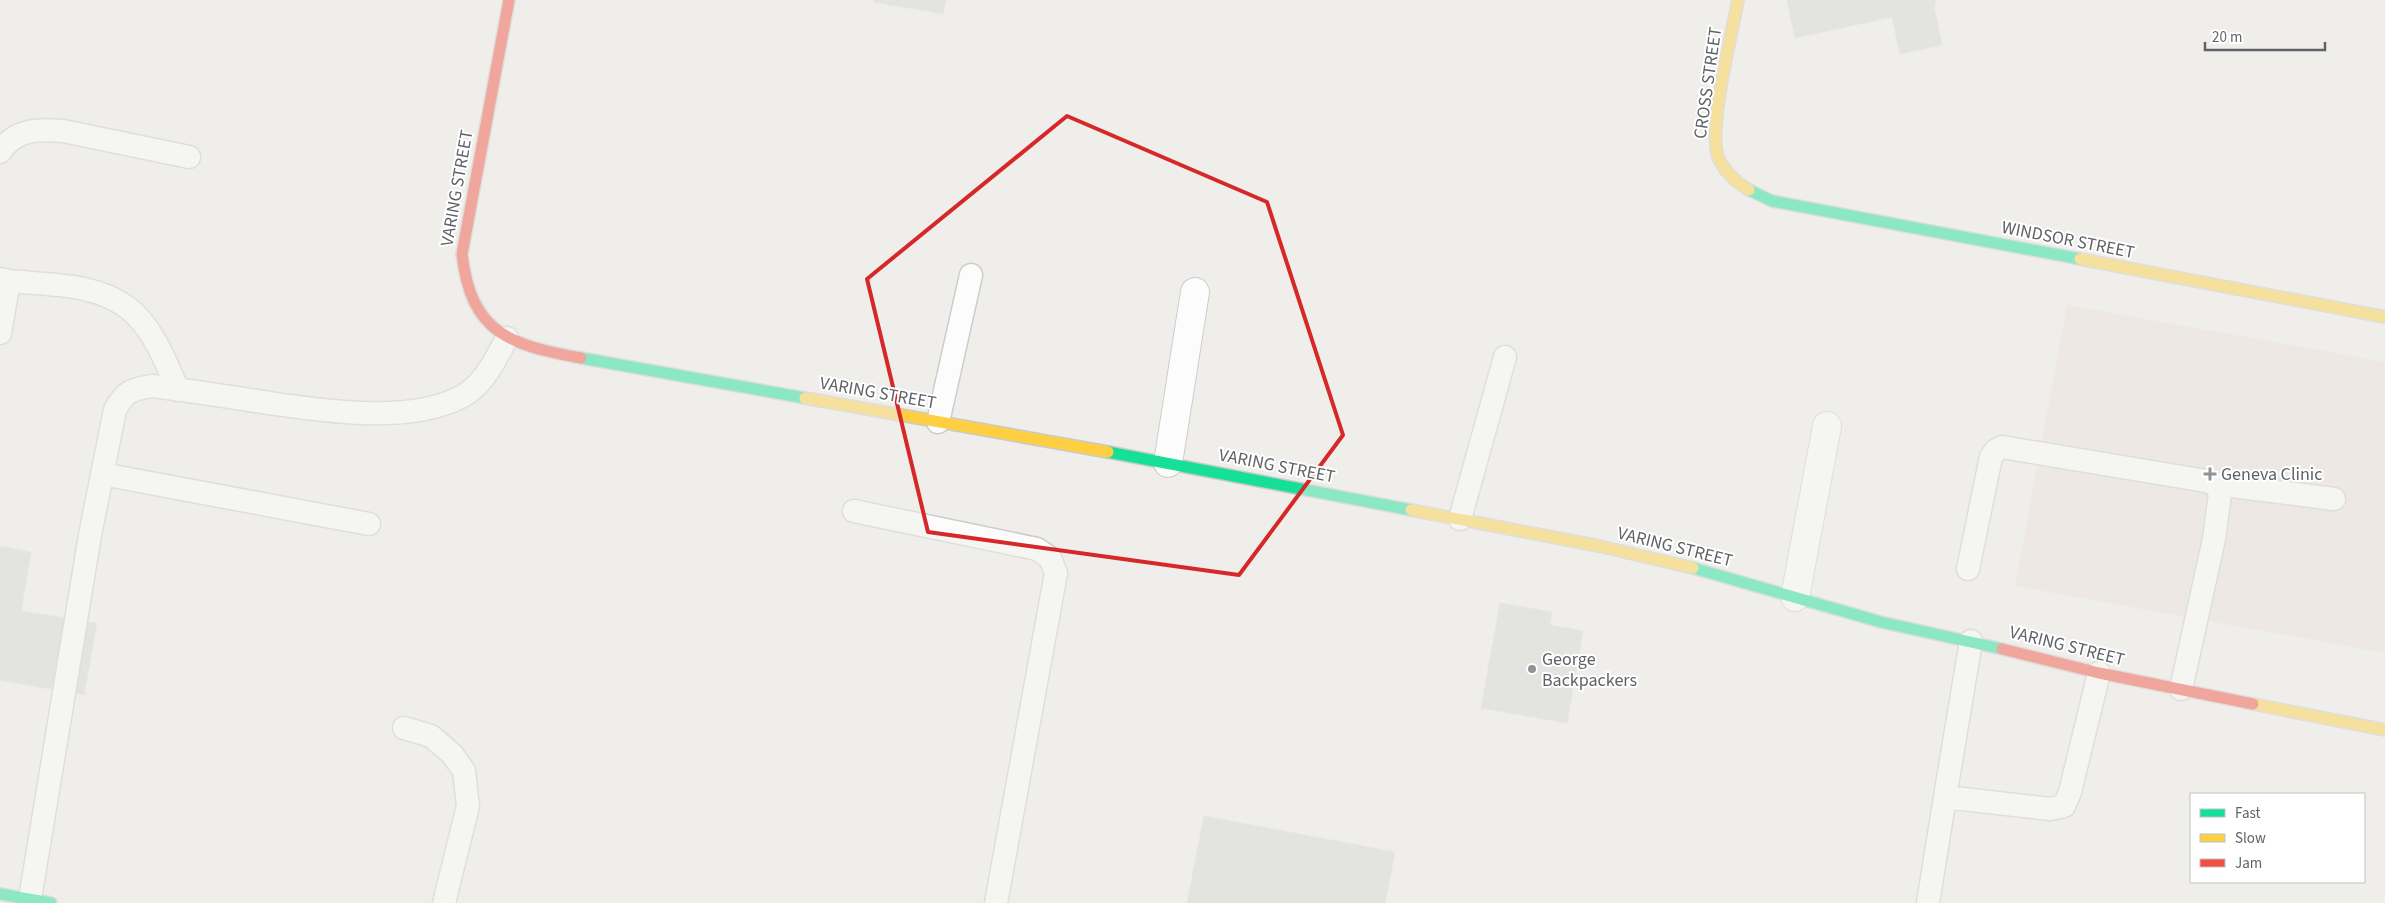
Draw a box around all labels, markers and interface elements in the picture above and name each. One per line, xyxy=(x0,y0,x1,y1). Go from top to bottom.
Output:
scale bar xyxy=(2205,20,2325,52)
street label: CROSS STREET xyxy=(1688,25,1728,141)
text: 20 m xyxy=(2212,27,2242,48)
street label: VARING STREET xyxy=(434,127,480,248)
street label: WINDSOR STREET xyxy=(1999,215,2137,265)
street label: VARING STREET xyxy=(818,370,939,416)
street label: VARING STREET xyxy=(1217,442,1338,490)
place label: Geneva Clinic xyxy=(2221,462,2322,487)
marker: Geneva Clinic xyxy=(2203,467,2217,481)
street label: VARING STREET xyxy=(1615,521,1736,573)
street label: VARING STREET xyxy=(2007,620,2128,672)
place label: George Backpackers xyxy=(1542,647,1637,693)
marker: George Backpackers xyxy=(1526,663,1538,675)
legend xyxy=(2190,793,2365,883)
text: Fast xyxy=(2235,803,2261,824)
text: Slow xyxy=(2235,828,2266,849)
text: Jam xyxy=(2235,853,2262,874)

